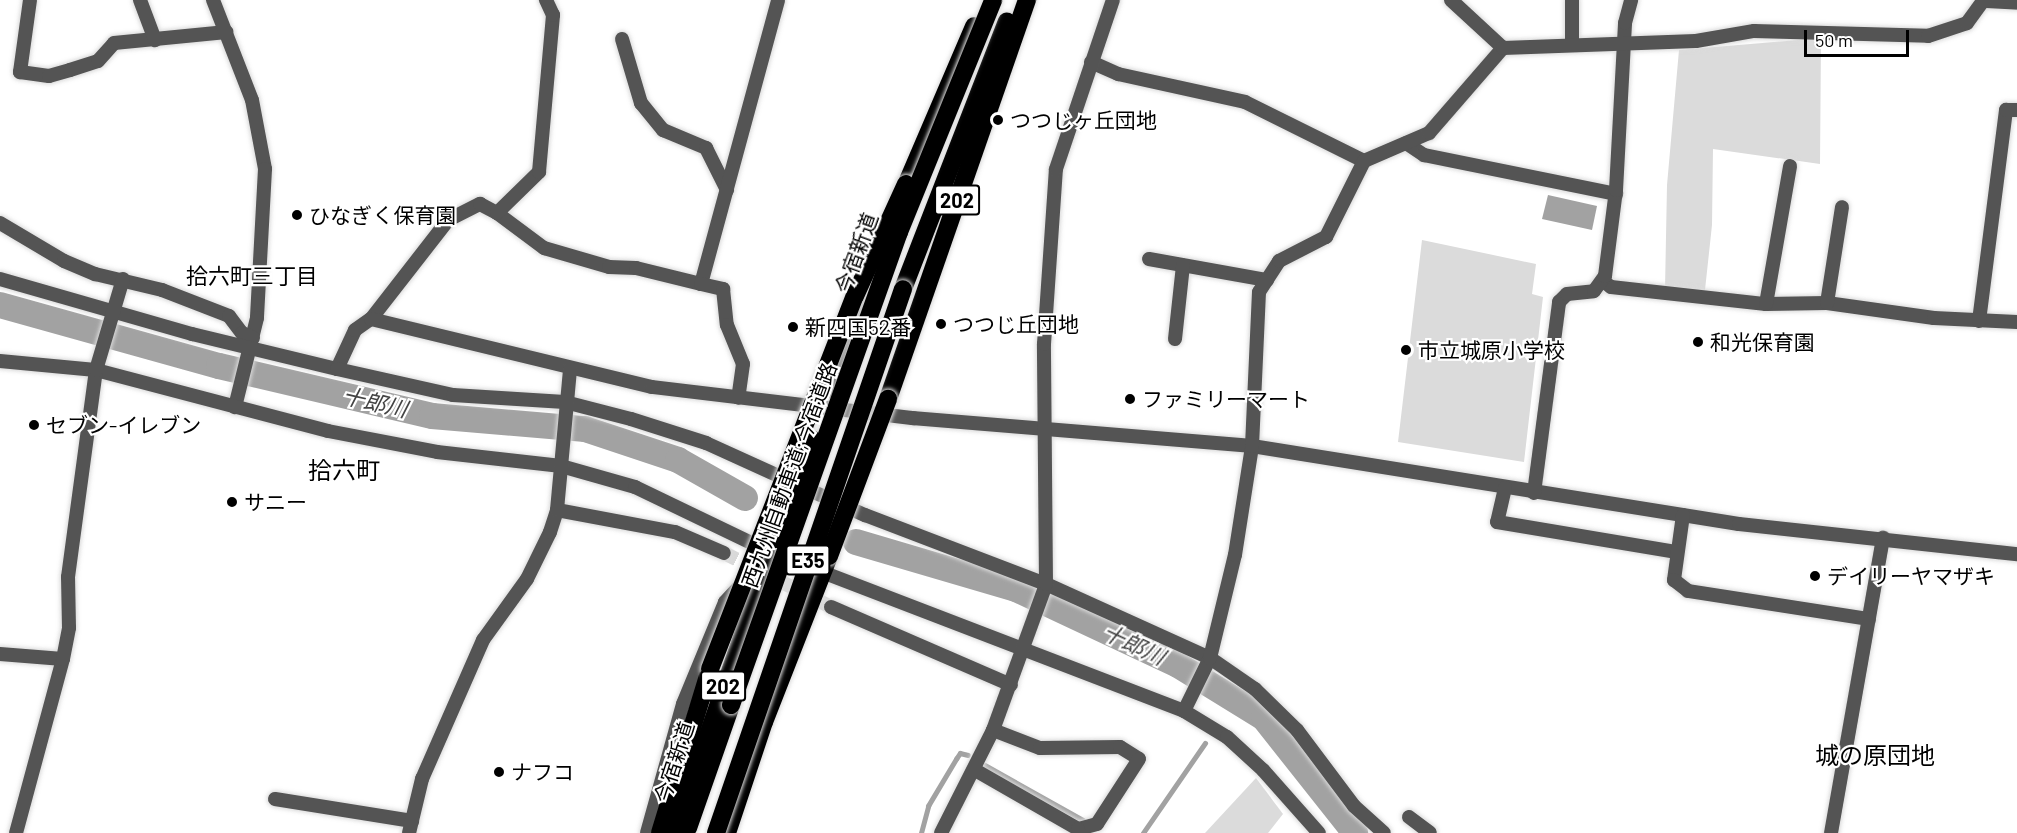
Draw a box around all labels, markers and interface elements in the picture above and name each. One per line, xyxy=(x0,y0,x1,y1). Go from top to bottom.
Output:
scale bar xyxy=(1807,18,1912,56)
text: 50 m xyxy=(1815,29,1853,51)
place label: つつじヶ丘団地 xyxy=(1010,107,1157,133)
marker: つつじヶ丘団地 xyxy=(991,113,1005,127)
road number: 202 xyxy=(933,183,981,217)
place label: ひなぎく保育園 xyxy=(309,202,456,228)
marker: ひなぎく保育園 xyxy=(290,208,304,222)
street label: 今宿新道 xyxy=(830,209,882,297)
district label: 拾六町三丁目 xyxy=(186,263,318,289)
place label: つつじ丘団地 xyxy=(953,311,1079,337)
place label: 新四国52番 xyxy=(805,314,911,340)
marker: つつじ丘団地 xyxy=(934,317,948,331)
marker: 新四国52番 xyxy=(786,320,800,334)
place label: 和光保育園 xyxy=(1710,329,1815,355)
marker: 和光保育園 xyxy=(1691,335,1705,349)
place label: 市立城原小学校 xyxy=(1418,337,1565,363)
marker: 市立城原小学校 xyxy=(1399,343,1413,357)
street label: 西九州自動車道;今宿道路 xyxy=(737,359,841,591)
water label: 十郎川 xyxy=(340,382,410,422)
place label: ファミリーマート xyxy=(1142,386,1310,412)
marker: ファミリーマート xyxy=(1123,392,1137,406)
place label: セブン-イレブン xyxy=(46,412,201,438)
marker: セブン-イレブン xyxy=(27,418,41,432)
district label: 拾六町 xyxy=(308,456,380,484)
place label: サニー xyxy=(244,489,307,515)
marker: サニー xyxy=(225,495,239,509)
road number: E35 xyxy=(784,543,832,577)
place label: デイリーヤマザキ xyxy=(1827,563,1995,589)
marker: デイリーヤマザキ xyxy=(1808,569,1822,583)
water label: 十郎川 xyxy=(1099,618,1169,670)
road number: 202 xyxy=(699,669,747,703)
street label: 今宿新道 xyxy=(649,718,699,806)
district label: 城の原団地 xyxy=(1815,741,1935,769)
place label: ナフコ xyxy=(511,759,574,785)
marker: ナフコ xyxy=(492,765,506,779)

